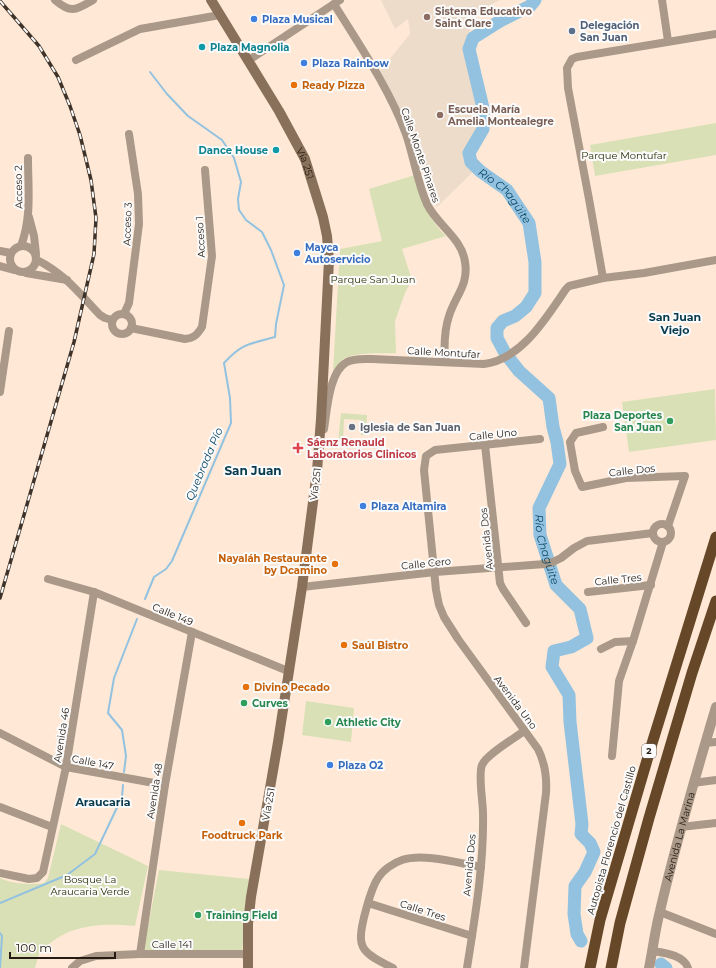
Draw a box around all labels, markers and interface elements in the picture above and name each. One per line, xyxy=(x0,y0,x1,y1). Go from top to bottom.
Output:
place label: Sistema Educativo Saint Clare xyxy=(435,5,532,30)
marker: Sistema Educativo Saint Clare xyxy=(422,12,432,22)
place label: Plaza Musical xyxy=(262,13,333,26)
marker: Plaza Musical xyxy=(249,14,259,24)
place label: Delegación San Juan xyxy=(580,19,640,44)
marker: Delegación San Juan xyxy=(567,26,577,36)
place label: Plaza Magnolia xyxy=(210,41,289,54)
marker: Plaza Magnolia xyxy=(197,42,207,52)
place label: Plaza Rainbow xyxy=(312,57,390,70)
marker: Plaza Rainbow xyxy=(299,58,309,68)
place label: Ready Pizza xyxy=(302,79,365,92)
marker: Ready Pizza xyxy=(289,80,299,90)
place label: Escuela María Amelia Montealegre xyxy=(447,103,554,128)
street label: Calle Monte Pinares xyxy=(398,106,443,204)
marker: Escuela María Amelia Montealegre xyxy=(435,110,445,120)
place label: Dance House xyxy=(199,144,268,157)
marker: Dance House xyxy=(271,145,281,155)
street label: Vía 251 xyxy=(293,145,317,181)
park label: Parque Montufar xyxy=(581,149,667,162)
street label: Acceso 2 xyxy=(12,165,25,209)
water label: Río Chagüite xyxy=(476,165,535,226)
street label: Acceso 3 xyxy=(120,202,135,246)
street label: Acceso 1 xyxy=(193,216,208,258)
place label: Mayca Autoservicio xyxy=(304,241,371,266)
marker: Mayca Autoservicio xyxy=(292,248,302,258)
park label: Parque San Juan xyxy=(331,273,415,286)
district label: San Juan Viejo xyxy=(649,310,701,337)
street label: Calle Montufar xyxy=(407,344,481,361)
place label: Plaza Deportes San Juan xyxy=(583,409,663,434)
marker: Plaza Deportes San Juan xyxy=(665,416,675,426)
place label: Iglesia de San Juan xyxy=(360,421,461,434)
marker: Iglesia de San Juan xyxy=(347,422,357,432)
water label: Quebrada Pío xyxy=(182,425,226,503)
street label: Calle Uno xyxy=(469,426,518,443)
place label: Sáenz Renauld Laboratorios Clinicos xyxy=(307,436,417,461)
marker: Sáenz Renauld Laboratorios Clinicos xyxy=(292,442,304,454)
street label: Calle Dos xyxy=(608,462,656,479)
district label: San Juan xyxy=(224,463,282,478)
street label: Vía 251 xyxy=(307,467,324,501)
place label: Plaza Altamira xyxy=(371,500,447,513)
marker: Plaza Altamira xyxy=(358,501,368,511)
street label: Avenida Dos xyxy=(477,507,496,571)
water label: Río Chagüite xyxy=(532,514,563,587)
place label: Nayaláh Restaurante by Dcamino xyxy=(218,552,327,577)
street label: Calle Cero xyxy=(401,554,452,573)
marker: Nayaláh Restaurante by Dcamino xyxy=(330,559,340,569)
street label: Calle Tres xyxy=(594,571,642,588)
street label: Calle 149 xyxy=(150,600,195,629)
place label: Saúl Bistro xyxy=(352,639,409,652)
marker: Saúl Bistro xyxy=(339,640,349,650)
street label: Avenida Uno xyxy=(491,673,540,732)
place label: Divino Pecado xyxy=(254,681,330,694)
marker: Divino Pecado xyxy=(241,682,251,692)
place label: Curves xyxy=(252,697,289,710)
marker: Curves xyxy=(239,698,249,708)
street label: Avenida 46 xyxy=(51,707,72,764)
place label: Athletic City xyxy=(335,716,402,729)
marker: Athletic City xyxy=(323,717,333,727)
road number: 2 xyxy=(642,744,656,758)
street label: Calle 147 xyxy=(71,752,115,773)
place label: Plaza O2 xyxy=(338,759,383,772)
marker: Plaza O2 xyxy=(325,760,335,770)
street label: Avenida 48 xyxy=(144,762,165,820)
street label: Autopista Florencio del Castillo xyxy=(584,764,639,916)
street label: Vía 251 xyxy=(259,787,278,821)
street label: Avenida La Marina xyxy=(661,790,698,883)
district label: Araucaria xyxy=(74,795,131,809)
marker: Foodtruck Park xyxy=(237,818,247,828)
place label: Foodtruck Park xyxy=(201,829,283,842)
street label: Avenida Dos xyxy=(460,833,479,897)
park label: Bosque La Araucaria Verde xyxy=(50,873,130,898)
street label: Calle Tres xyxy=(398,897,447,924)
place label: Training Field xyxy=(206,909,278,922)
marker: Training Field xyxy=(193,910,203,920)
scale bar xyxy=(10,934,115,960)
street label: Calle 141 xyxy=(152,938,192,951)
text: 100 m xyxy=(16,940,52,955)

